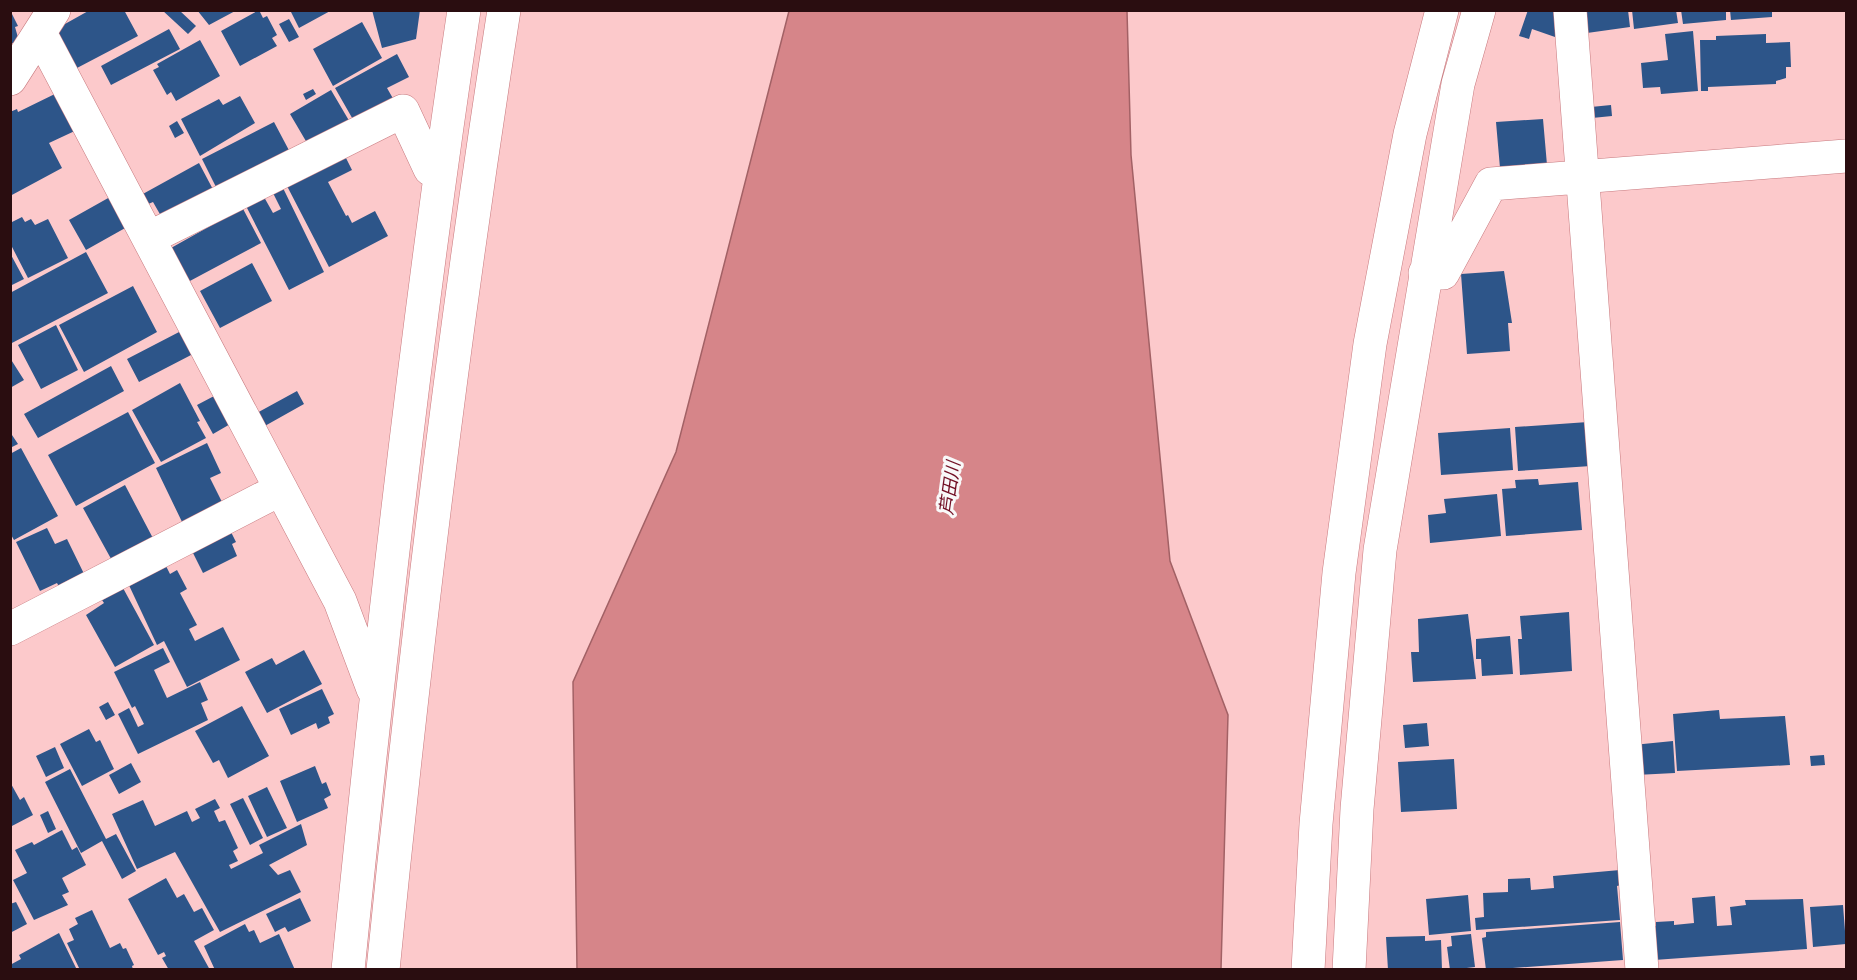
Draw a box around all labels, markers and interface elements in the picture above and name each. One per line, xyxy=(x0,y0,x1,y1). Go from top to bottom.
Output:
water label: 芦田川 xyxy=(933,457,965,516)

